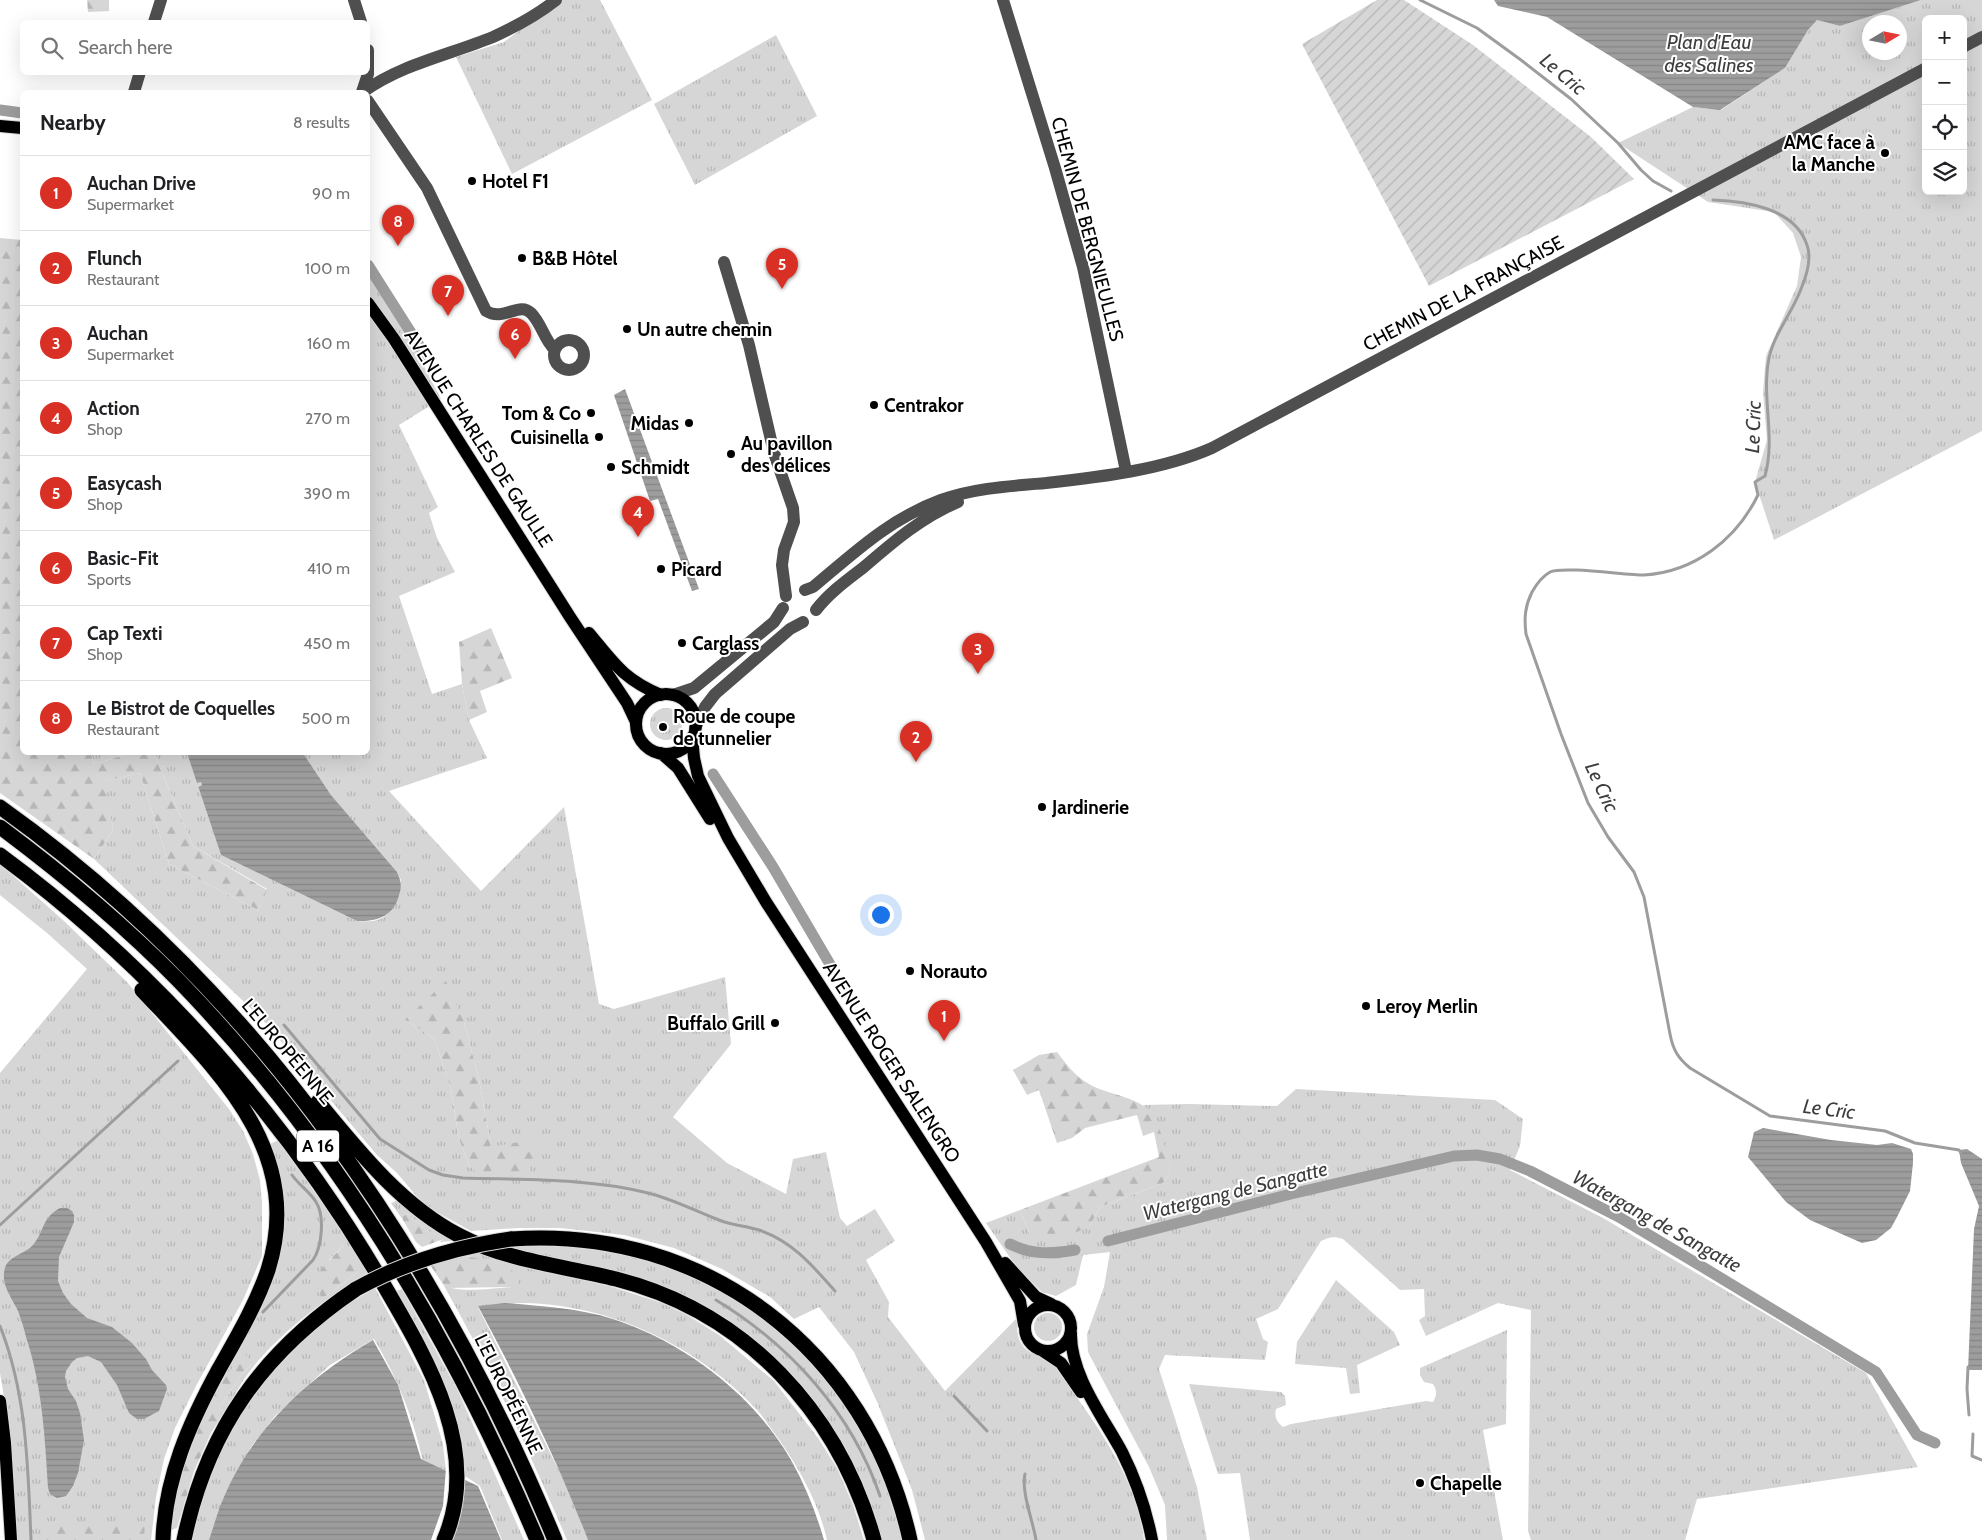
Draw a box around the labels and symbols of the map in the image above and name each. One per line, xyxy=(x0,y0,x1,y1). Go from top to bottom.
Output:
north arrow xyxy=(1862,15,1907,60)
water label: Plan d'Eau des Salines xyxy=(1664,30,1754,77)
water label: Le Cric xyxy=(1535,48,1591,100)
street label: CHEMIN DE BERGNIEULLES xyxy=(1046,114,1129,344)
place label: AMC face à la Manche xyxy=(1784,131,1876,176)
marker: AMC face à la Manche xyxy=(1879,147,1891,159)
place label: Hotel F1 xyxy=(482,170,549,193)
marker: Hotel F1 xyxy=(466,175,478,187)
pin: 8 xyxy=(382,205,414,246)
street label: CHEMIN DE LA FRANÇAISE xyxy=(1359,231,1567,356)
place label: B&B Hôtel xyxy=(532,247,618,270)
pin: 5 xyxy=(766,248,798,289)
marker: B&B Hôtel xyxy=(516,252,528,264)
pin: 7 xyxy=(432,275,464,316)
pin: 6 xyxy=(499,318,531,359)
place label: Un autre chemin xyxy=(637,318,772,341)
marker: Un autre chemin xyxy=(621,323,633,335)
street label: AVENUE CHARLES DE GAULLE xyxy=(400,325,558,551)
place label: Centrakor xyxy=(884,394,964,417)
marker: Centrakor xyxy=(868,399,880,411)
water label: Le Cric xyxy=(1740,400,1766,454)
place label: Tom & Co xyxy=(502,402,581,425)
marker: Tom & Co xyxy=(585,407,597,419)
place label: Midas xyxy=(630,412,679,435)
marker: Midas xyxy=(683,417,695,429)
place label: Cuisinella xyxy=(510,426,590,449)
marker: Cuisinella xyxy=(593,431,605,443)
place label: Au pavillon des délices xyxy=(741,432,833,477)
marker: Au pavillon des délices xyxy=(725,448,737,460)
place label: Schmidt xyxy=(621,456,690,479)
marker: Schmidt xyxy=(605,461,617,473)
pin: 4 xyxy=(622,496,654,537)
place label: Picard xyxy=(671,558,722,581)
marker: Picard xyxy=(655,563,667,575)
place label: Carglass xyxy=(692,632,759,655)
pin: 3 xyxy=(962,633,994,674)
marker: Carglass xyxy=(676,637,688,649)
place label: Roue de coupe de tunnelier xyxy=(673,705,796,750)
marker: Roue de coupe de tunnelier xyxy=(657,721,669,733)
pin: 2 xyxy=(900,721,932,762)
water label: Le Cric xyxy=(1580,758,1624,816)
place label: Jardinerie xyxy=(1051,796,1129,819)
marker: Jardinerie xyxy=(1036,801,1048,813)
your location xyxy=(868,902,894,928)
street label: AVENUE ROGER SALENGRO xyxy=(818,957,965,1167)
place label: Norauto xyxy=(920,960,988,983)
marker: Norauto xyxy=(904,965,916,977)
street label: L'EUROPÉENNE xyxy=(237,993,339,1109)
place label: Leroy Merlin xyxy=(1376,995,1478,1018)
pin: 1 xyxy=(928,1000,960,1041)
marker: Leroy Merlin xyxy=(1360,1000,1372,1012)
place label: Buffalo Grill xyxy=(667,1012,765,1035)
marker: Buffalo Grill xyxy=(769,1017,781,1029)
water label: Le Cric xyxy=(1802,1094,1857,1124)
road number: A 16 xyxy=(297,1130,339,1162)
water label: Watergang de Sangatte xyxy=(1140,1156,1330,1226)
water label: Watergang de Sangatte xyxy=(1568,1165,1746,1277)
street label: L'EUROPÉENNE xyxy=(470,1330,548,1458)
place label: Chapelle xyxy=(1430,1472,1502,1495)
marker: Chapelle xyxy=(1414,1477,1426,1489)

